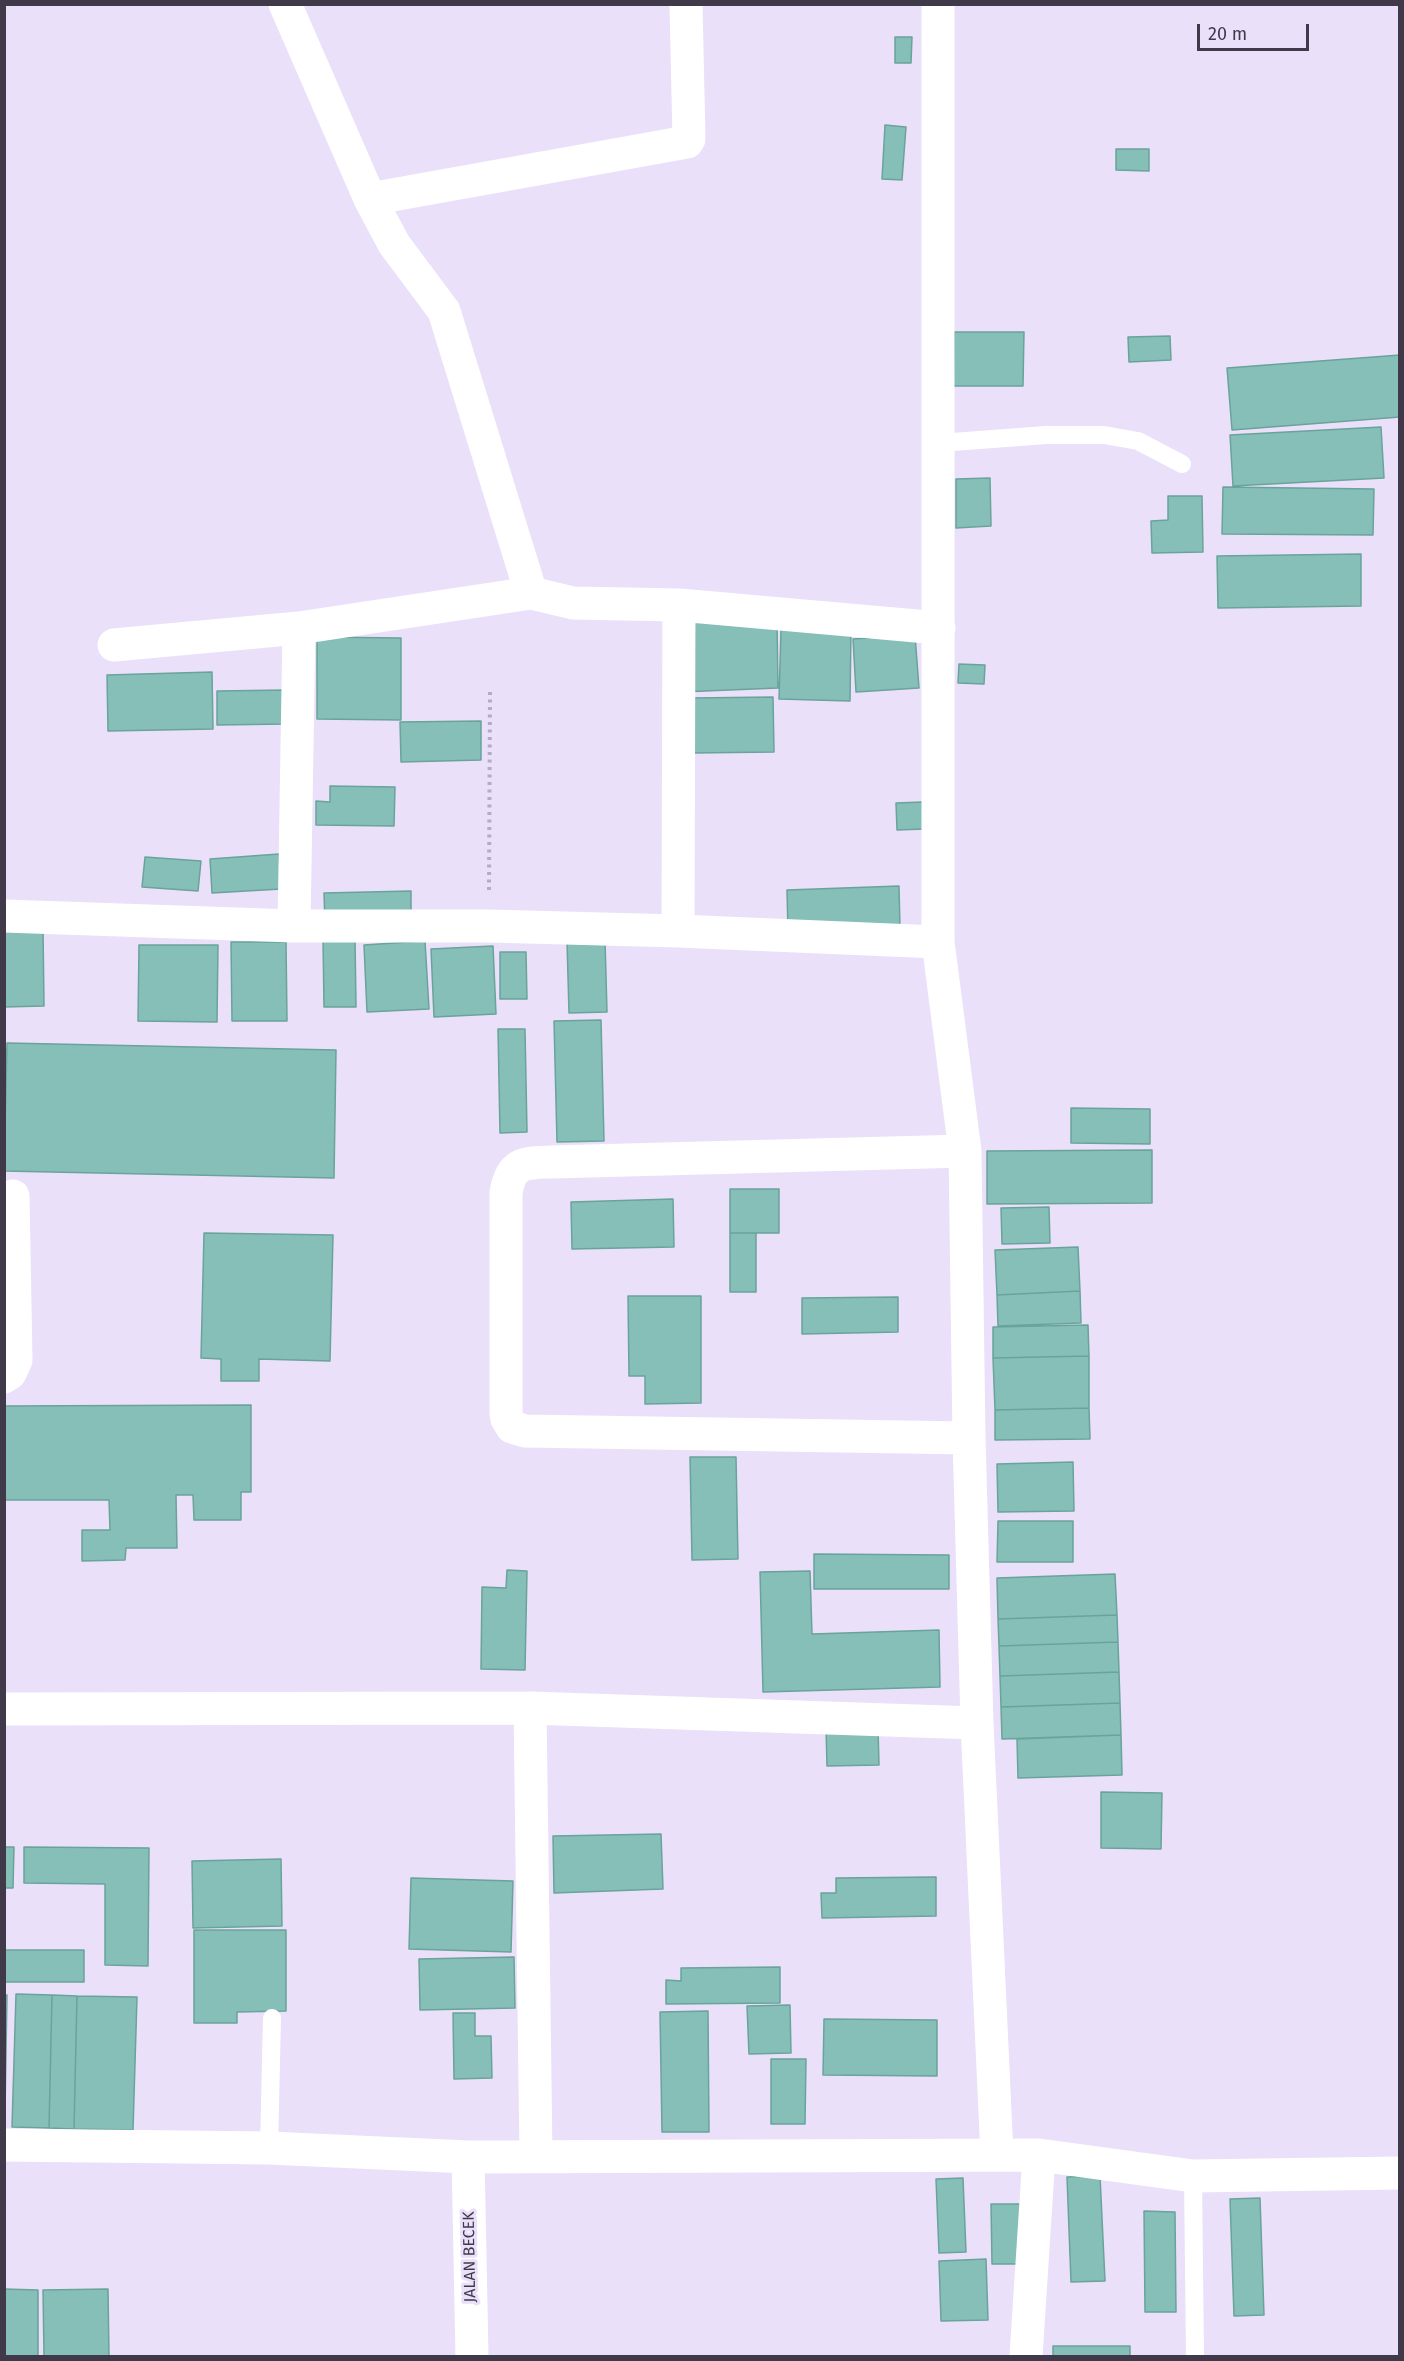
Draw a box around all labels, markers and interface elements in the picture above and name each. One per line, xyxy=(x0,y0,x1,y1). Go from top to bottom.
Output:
scale bar xyxy=(1200,12,1312,50)
text: 20 m xyxy=(1208,23,1247,45)
street label: JALAN BECEK xyxy=(460,2211,480,2303)

